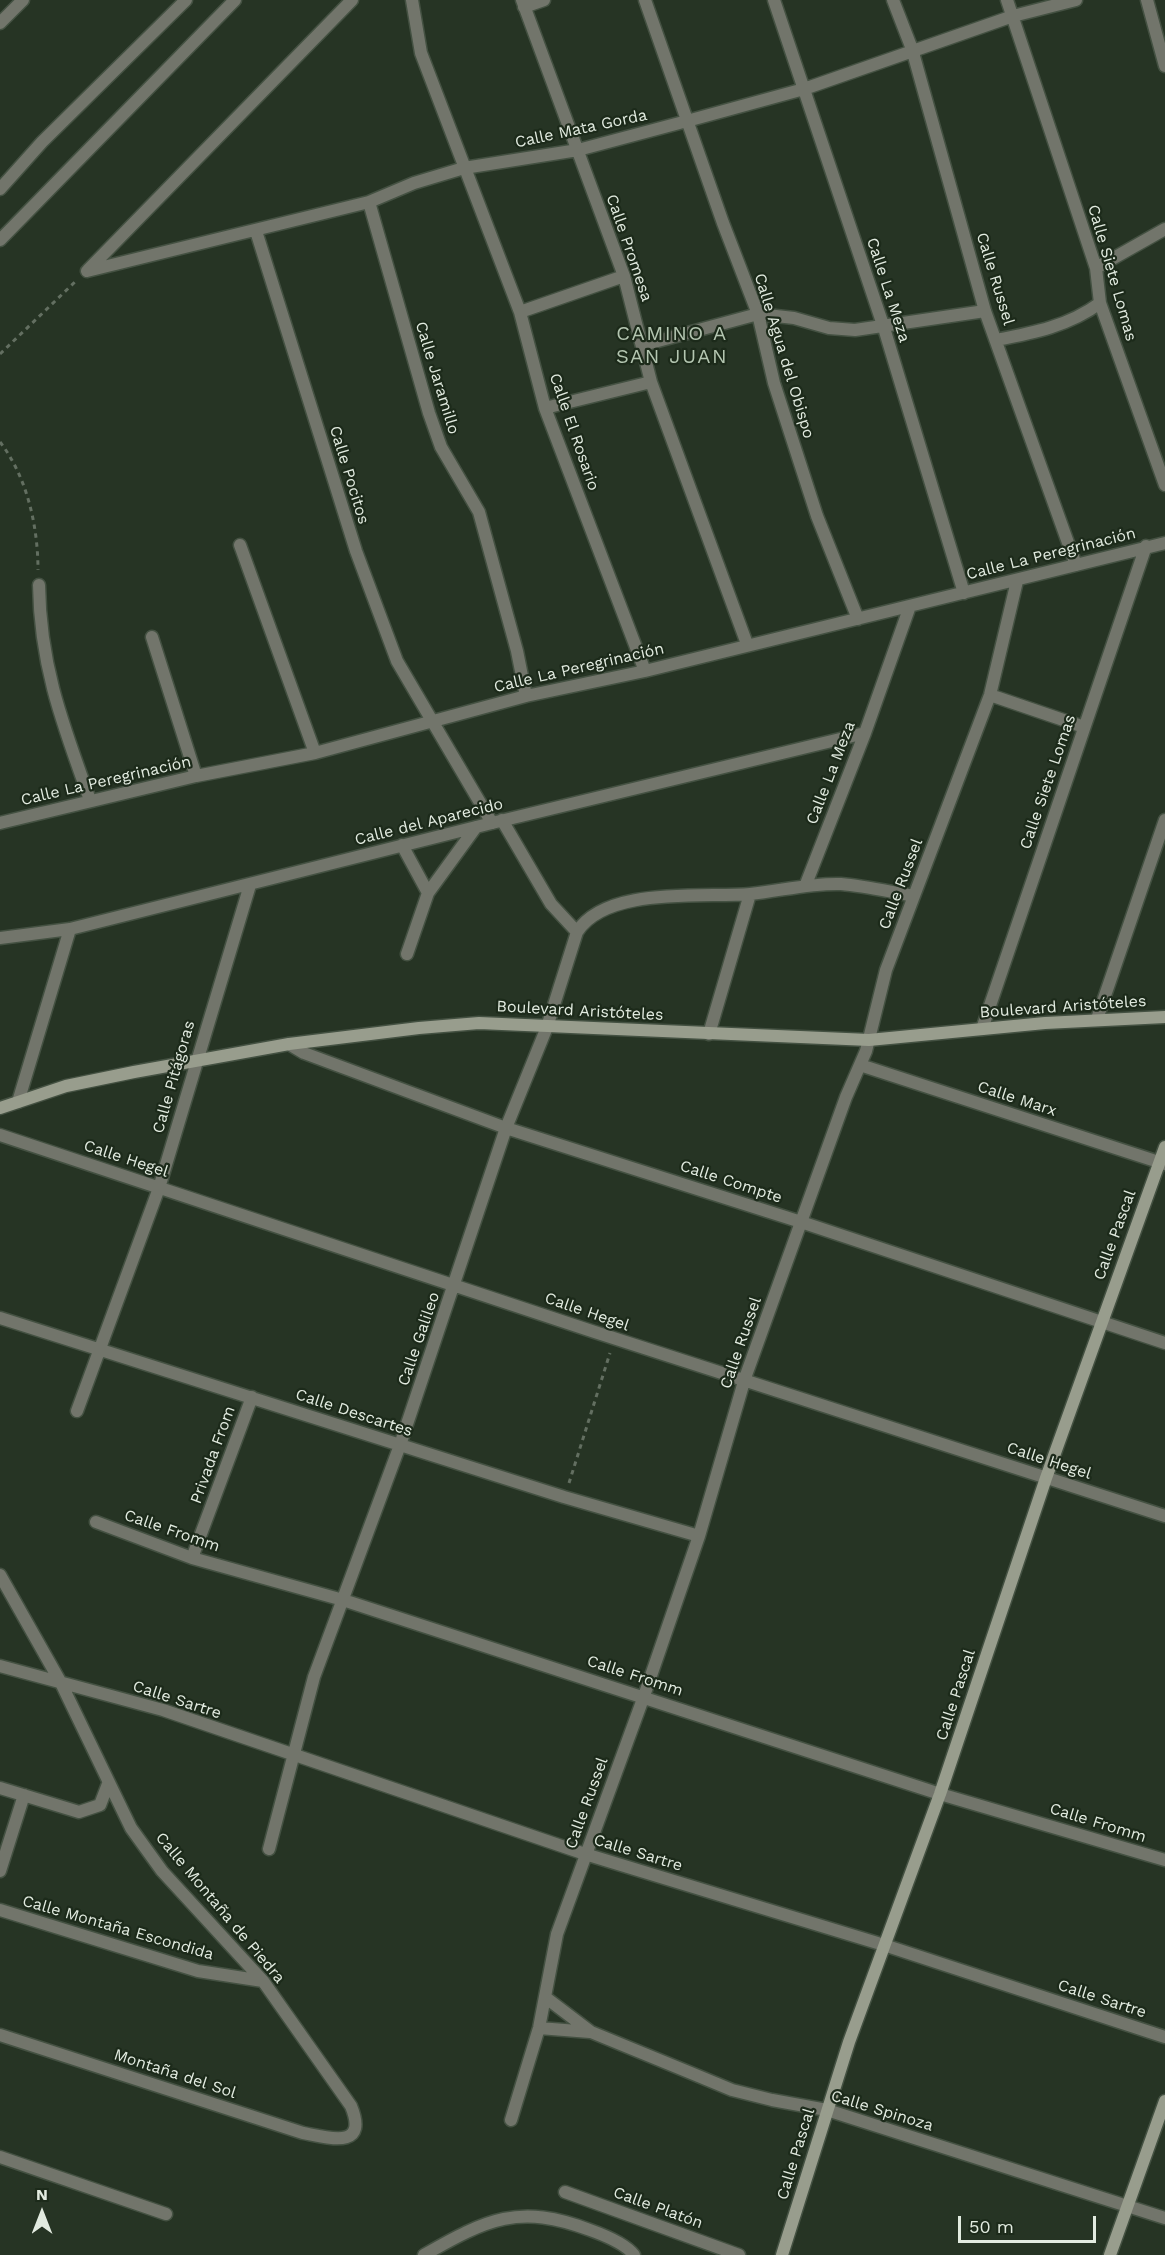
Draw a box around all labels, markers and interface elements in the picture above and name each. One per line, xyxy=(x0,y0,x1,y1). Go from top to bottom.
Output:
street label: Calle Mata Gorda xyxy=(513,106,649,152)
street label: Calle Promesa xyxy=(602,192,656,304)
street label: Calle Siete Lomas xyxy=(1083,203,1141,343)
street label: Calle Russel xyxy=(972,230,1018,328)
street label: Calle La Meza xyxy=(862,235,914,345)
street label: Calle Agua del Obispo xyxy=(750,271,818,441)
street label: Calle Jaramillo xyxy=(411,319,463,437)
district label: CAMINO A SAN JUAN xyxy=(616,322,728,369)
street label: Calle El Rosario xyxy=(545,371,603,493)
street label: Calle Pocitos xyxy=(325,424,373,526)
street label: Calle La Peregrinación xyxy=(964,524,1138,584)
street label: Calle La Peregrinación xyxy=(492,639,666,697)
street label: Calle Siete Lomas xyxy=(1016,712,1080,852)
street label: Calle La Meza xyxy=(803,719,859,827)
street label: Calle La Peregrinación xyxy=(19,752,193,810)
street label: Calle del Aparecido xyxy=(353,794,505,850)
street label: Calle Russel xyxy=(875,836,927,932)
street label: Boulevard Aristóteles xyxy=(979,992,1147,1022)
street label: Boulevard Aristóteles xyxy=(496,997,664,1025)
street label: Calle Pitágoras xyxy=(149,1019,199,1135)
street label: Calle Marx xyxy=(975,1077,1059,1121)
street label: Calle Hegel xyxy=(81,1136,171,1182)
street label: Calle Compte xyxy=(678,1156,784,1208)
street label: Calle Pascal xyxy=(1090,1187,1140,1283)
street label: Calle Hegel xyxy=(542,1289,632,1335)
street label: Calle Galileo xyxy=(394,1290,444,1388)
street label: Calle Russel xyxy=(716,1295,766,1391)
street label: Calle Descartes xyxy=(293,1385,415,1441)
street label: Privada From xyxy=(186,1404,240,1506)
street label: Calle Hegel xyxy=(1004,1438,1094,1484)
street label: Calle Fromm xyxy=(122,1506,222,1556)
street label: Calle Pascal xyxy=(932,1647,980,1743)
street label: Calle Fromm xyxy=(584,1651,686,1701)
street label: Calle Sartre xyxy=(130,1677,224,1723)
street label: Calle Russel xyxy=(562,1755,612,1851)
street label: Calle Fromm xyxy=(1047,1799,1149,1847)
street label: Calle Montaña de Piedra xyxy=(151,1829,289,1987)
street label: Calle Sartre xyxy=(591,1830,685,1876)
street label: Calle Montaña Escondida xyxy=(20,1891,216,1965)
street label: Calle Sartre xyxy=(1055,1976,1149,2022)
street label: Montaña del Sol xyxy=(111,2045,239,2103)
street label: Calle Spinoza xyxy=(829,2086,935,2136)
street label: Calle Pascal xyxy=(773,2106,819,2202)
north arrow xyxy=(12,2183,72,2243)
street label: Calle Platón xyxy=(610,2183,706,2233)
text: N xyxy=(36,2185,48,2204)
scale bar xyxy=(961,2204,1099,2242)
text: 50 m xyxy=(969,2216,1014,2237)

